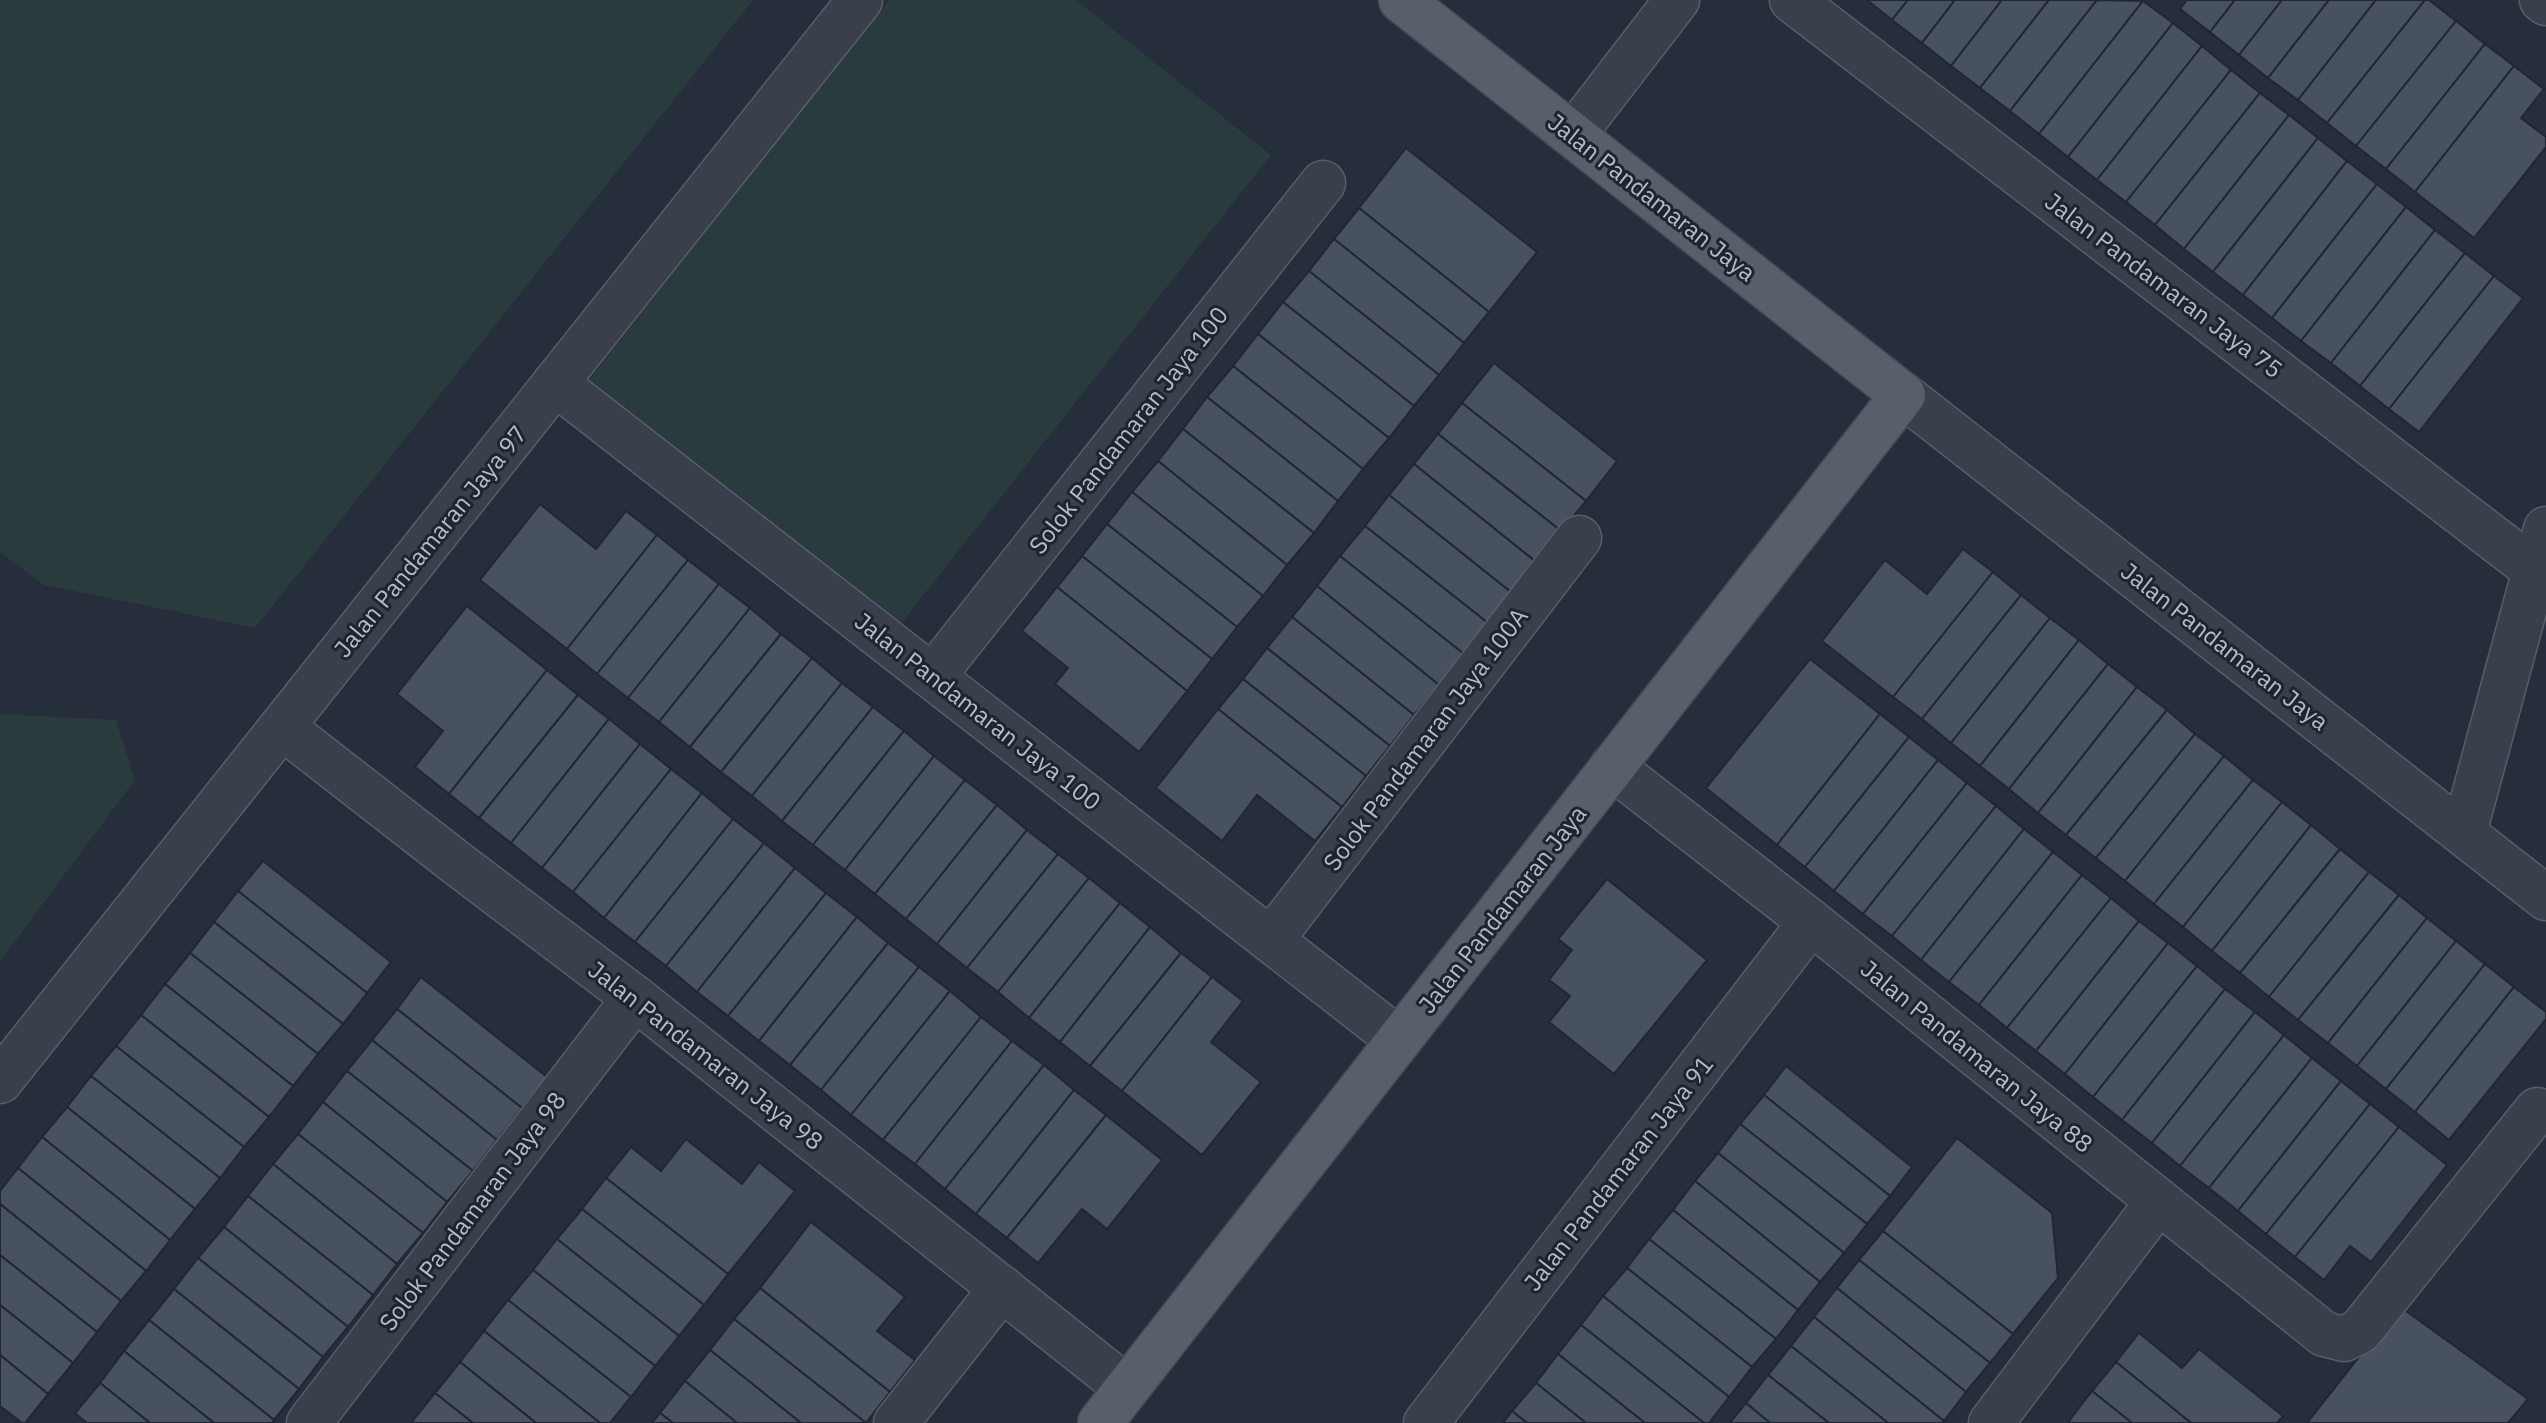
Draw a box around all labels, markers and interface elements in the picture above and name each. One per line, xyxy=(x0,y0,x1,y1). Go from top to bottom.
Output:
street label: Jalan Pandamaran Jaya xyxy=(1542,106,1763,288)
street label: Jalan Pandamaran Jaya 75 xyxy=(2039,185,2289,385)
street label: Solok Pandamaran Jaya 100 xyxy=(1021,300,1235,560)
street label: Jalan Pandamaran Jaya 97 xyxy=(326,418,534,664)
street label: Jalan Pandamaran Jaya xyxy=(2115,555,2336,737)
street label: Solok Pandamaran Jaya 100A xyxy=(1316,601,1534,877)
street label: Jalan Pandamaran Jaya 100 xyxy=(848,605,1108,817)
street label: Jalan Pandamaran Jaya xyxy=(1411,798,1593,1019)
street label: Jalan Pandamaran Jaya 88 xyxy=(1854,952,2100,1160)
street label: Jalan Pandamaran Jaya 98 xyxy=(582,953,830,1157)
street label: Jalan Pandamaran Jaya 91 xyxy=(1516,1049,1720,1297)
street label: Solok Pandamaran Jaya 98 xyxy=(371,1085,573,1337)

